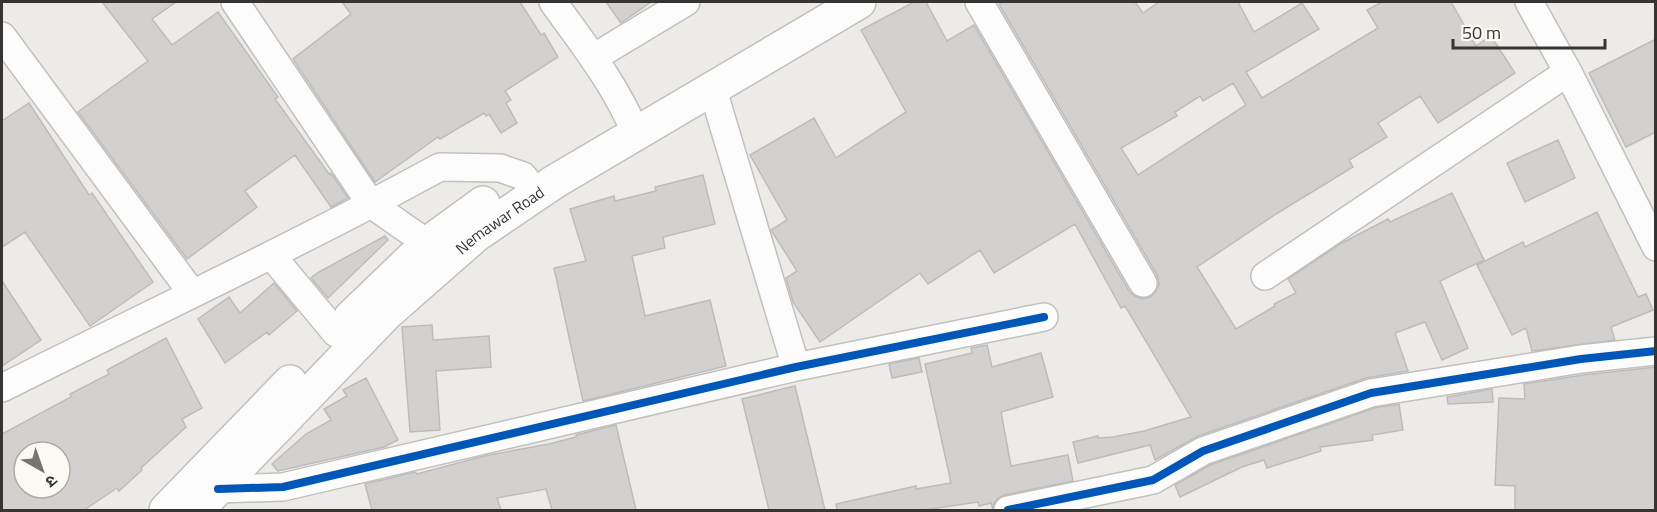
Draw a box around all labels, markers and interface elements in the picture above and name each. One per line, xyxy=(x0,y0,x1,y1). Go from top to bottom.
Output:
scale bar xyxy=(1453,12,1604,50)
text: 50 m xyxy=(1462,19,1501,46)
street label: Nemawar Road xyxy=(450,180,549,260)
north arrow xyxy=(12,440,72,500)
text: उ xyxy=(40,469,63,494)

